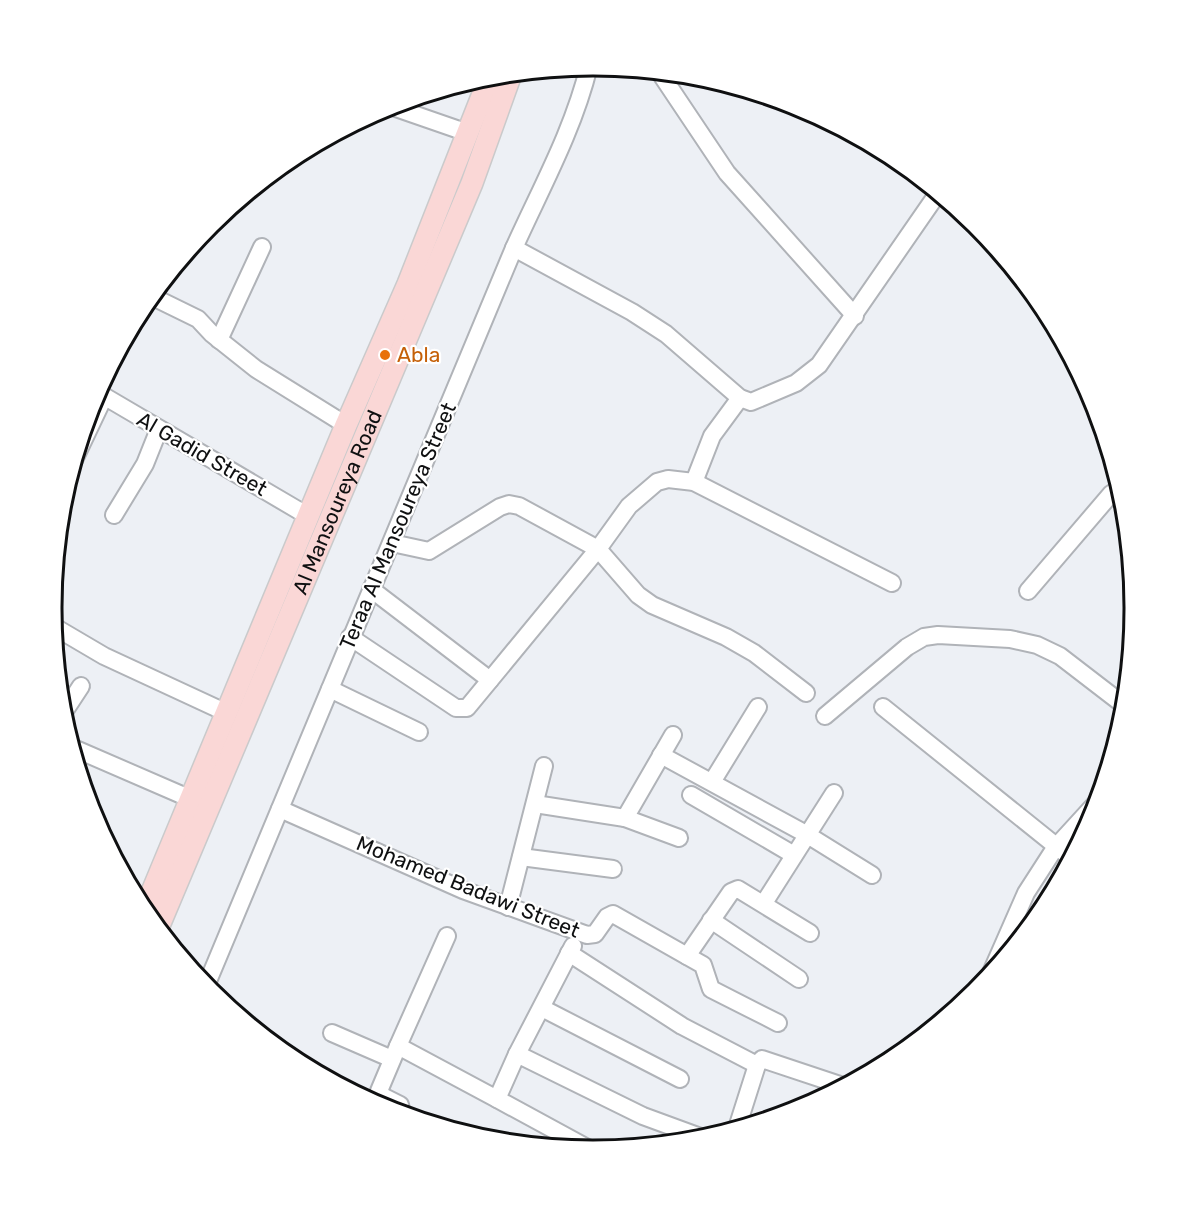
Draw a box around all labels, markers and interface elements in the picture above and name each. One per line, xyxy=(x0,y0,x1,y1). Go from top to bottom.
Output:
place label: Abla xyxy=(397,342,440,367)
marker: Abla xyxy=(378,348,392,362)
street label: Teraa Al Mansoureya Street xyxy=(334,399,461,653)
street label: Al Gadid Street xyxy=(133,406,272,501)
street label: Al Mansoureya Road xyxy=(287,406,387,598)
street label: Mohamed Badawi Street xyxy=(353,830,583,943)

